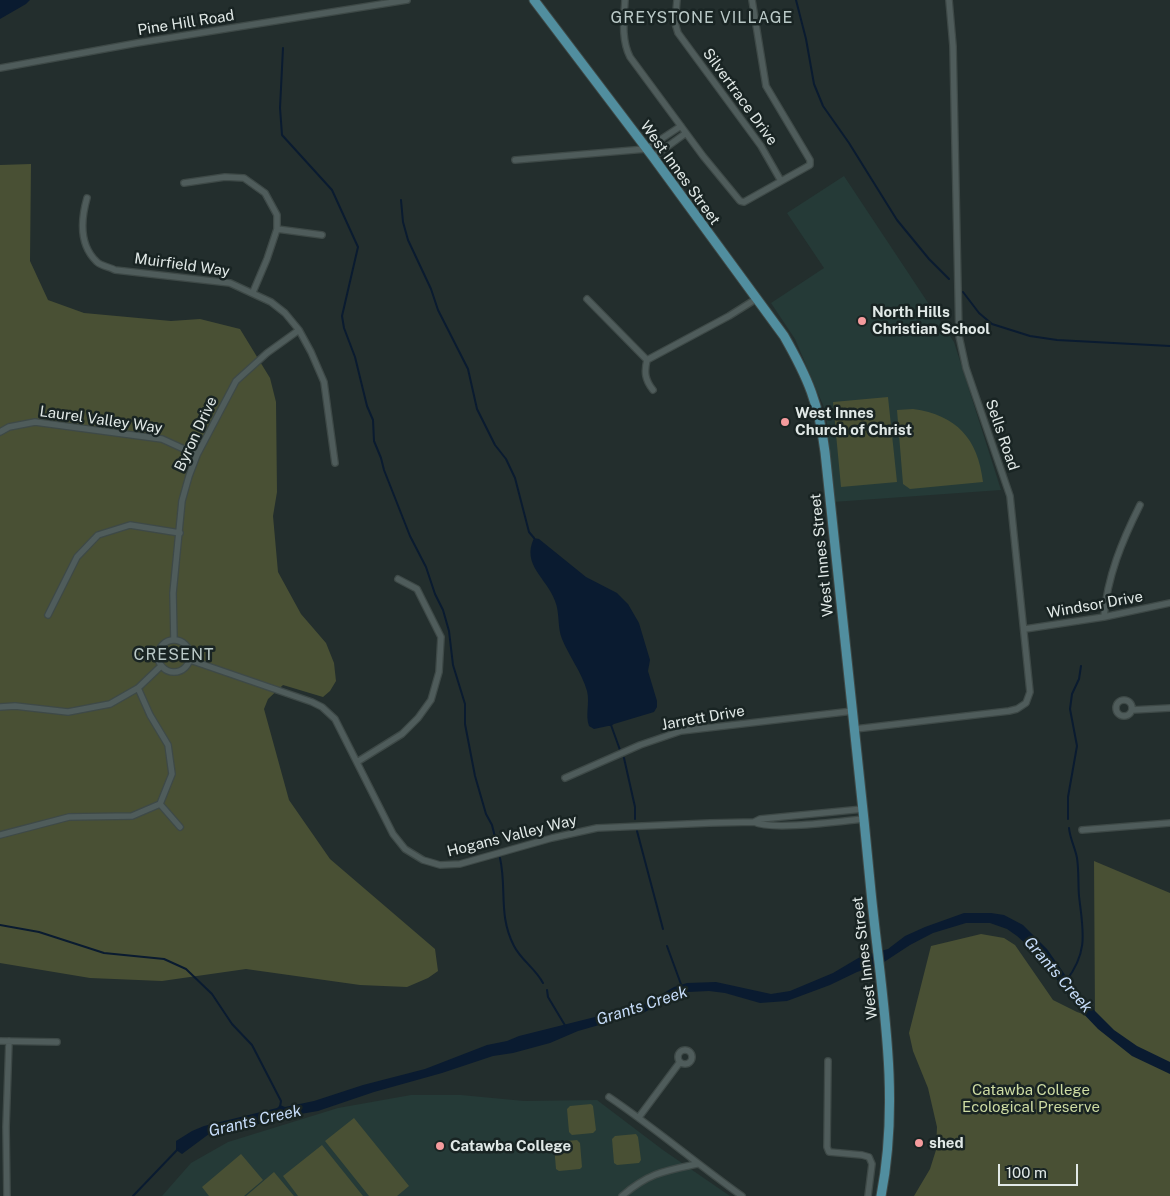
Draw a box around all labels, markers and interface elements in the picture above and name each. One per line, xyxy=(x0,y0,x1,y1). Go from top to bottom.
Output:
street label: Pine Hill Road xyxy=(136,6,236,40)
district label: GREYSTONE VILLAGE xyxy=(608,8,796,28)
street label: Silvertrace Drive xyxy=(699,45,781,149)
street label: West Innes Street xyxy=(636,118,724,228)
street label: Muirfield Way xyxy=(133,249,231,281)
place label: North Hills Christian School xyxy=(872,303,990,338)
marker: North Hills Christian School xyxy=(856,315,868,327)
street label: Byron Drive xyxy=(171,394,221,474)
street label: Sells Road xyxy=(981,397,1023,473)
street label: Laurel Valley Way xyxy=(38,402,164,438)
place label: West Innes Church of Christ xyxy=(795,404,912,439)
marker: West Innes Church of Christ xyxy=(779,416,791,428)
street label: West Innes Street xyxy=(807,492,837,618)
street label: Windsor Drive xyxy=(1046,588,1144,622)
district label: CRESENT xyxy=(133,645,215,665)
street label: Jarrett Drive xyxy=(660,702,746,734)
street label: Hogans Valley Way xyxy=(445,811,579,861)
street label: West Innes Street xyxy=(849,895,881,1021)
water label: Grants Creek xyxy=(1020,933,1096,1017)
water label: Grants Creek xyxy=(594,982,690,1030)
park label: Catawba College Ecological Preserve xyxy=(962,1081,1100,1116)
water label: Grants Creek xyxy=(207,1101,303,1141)
place label: shed xyxy=(929,1134,964,1152)
place label: Catawba College xyxy=(450,1137,571,1155)
marker: shed xyxy=(913,1137,925,1149)
marker: Catawba College xyxy=(434,1140,446,1152)
scale bar xyxy=(1000,1154,1080,1186)
text: 100 m xyxy=(1006,1164,1047,1181)

